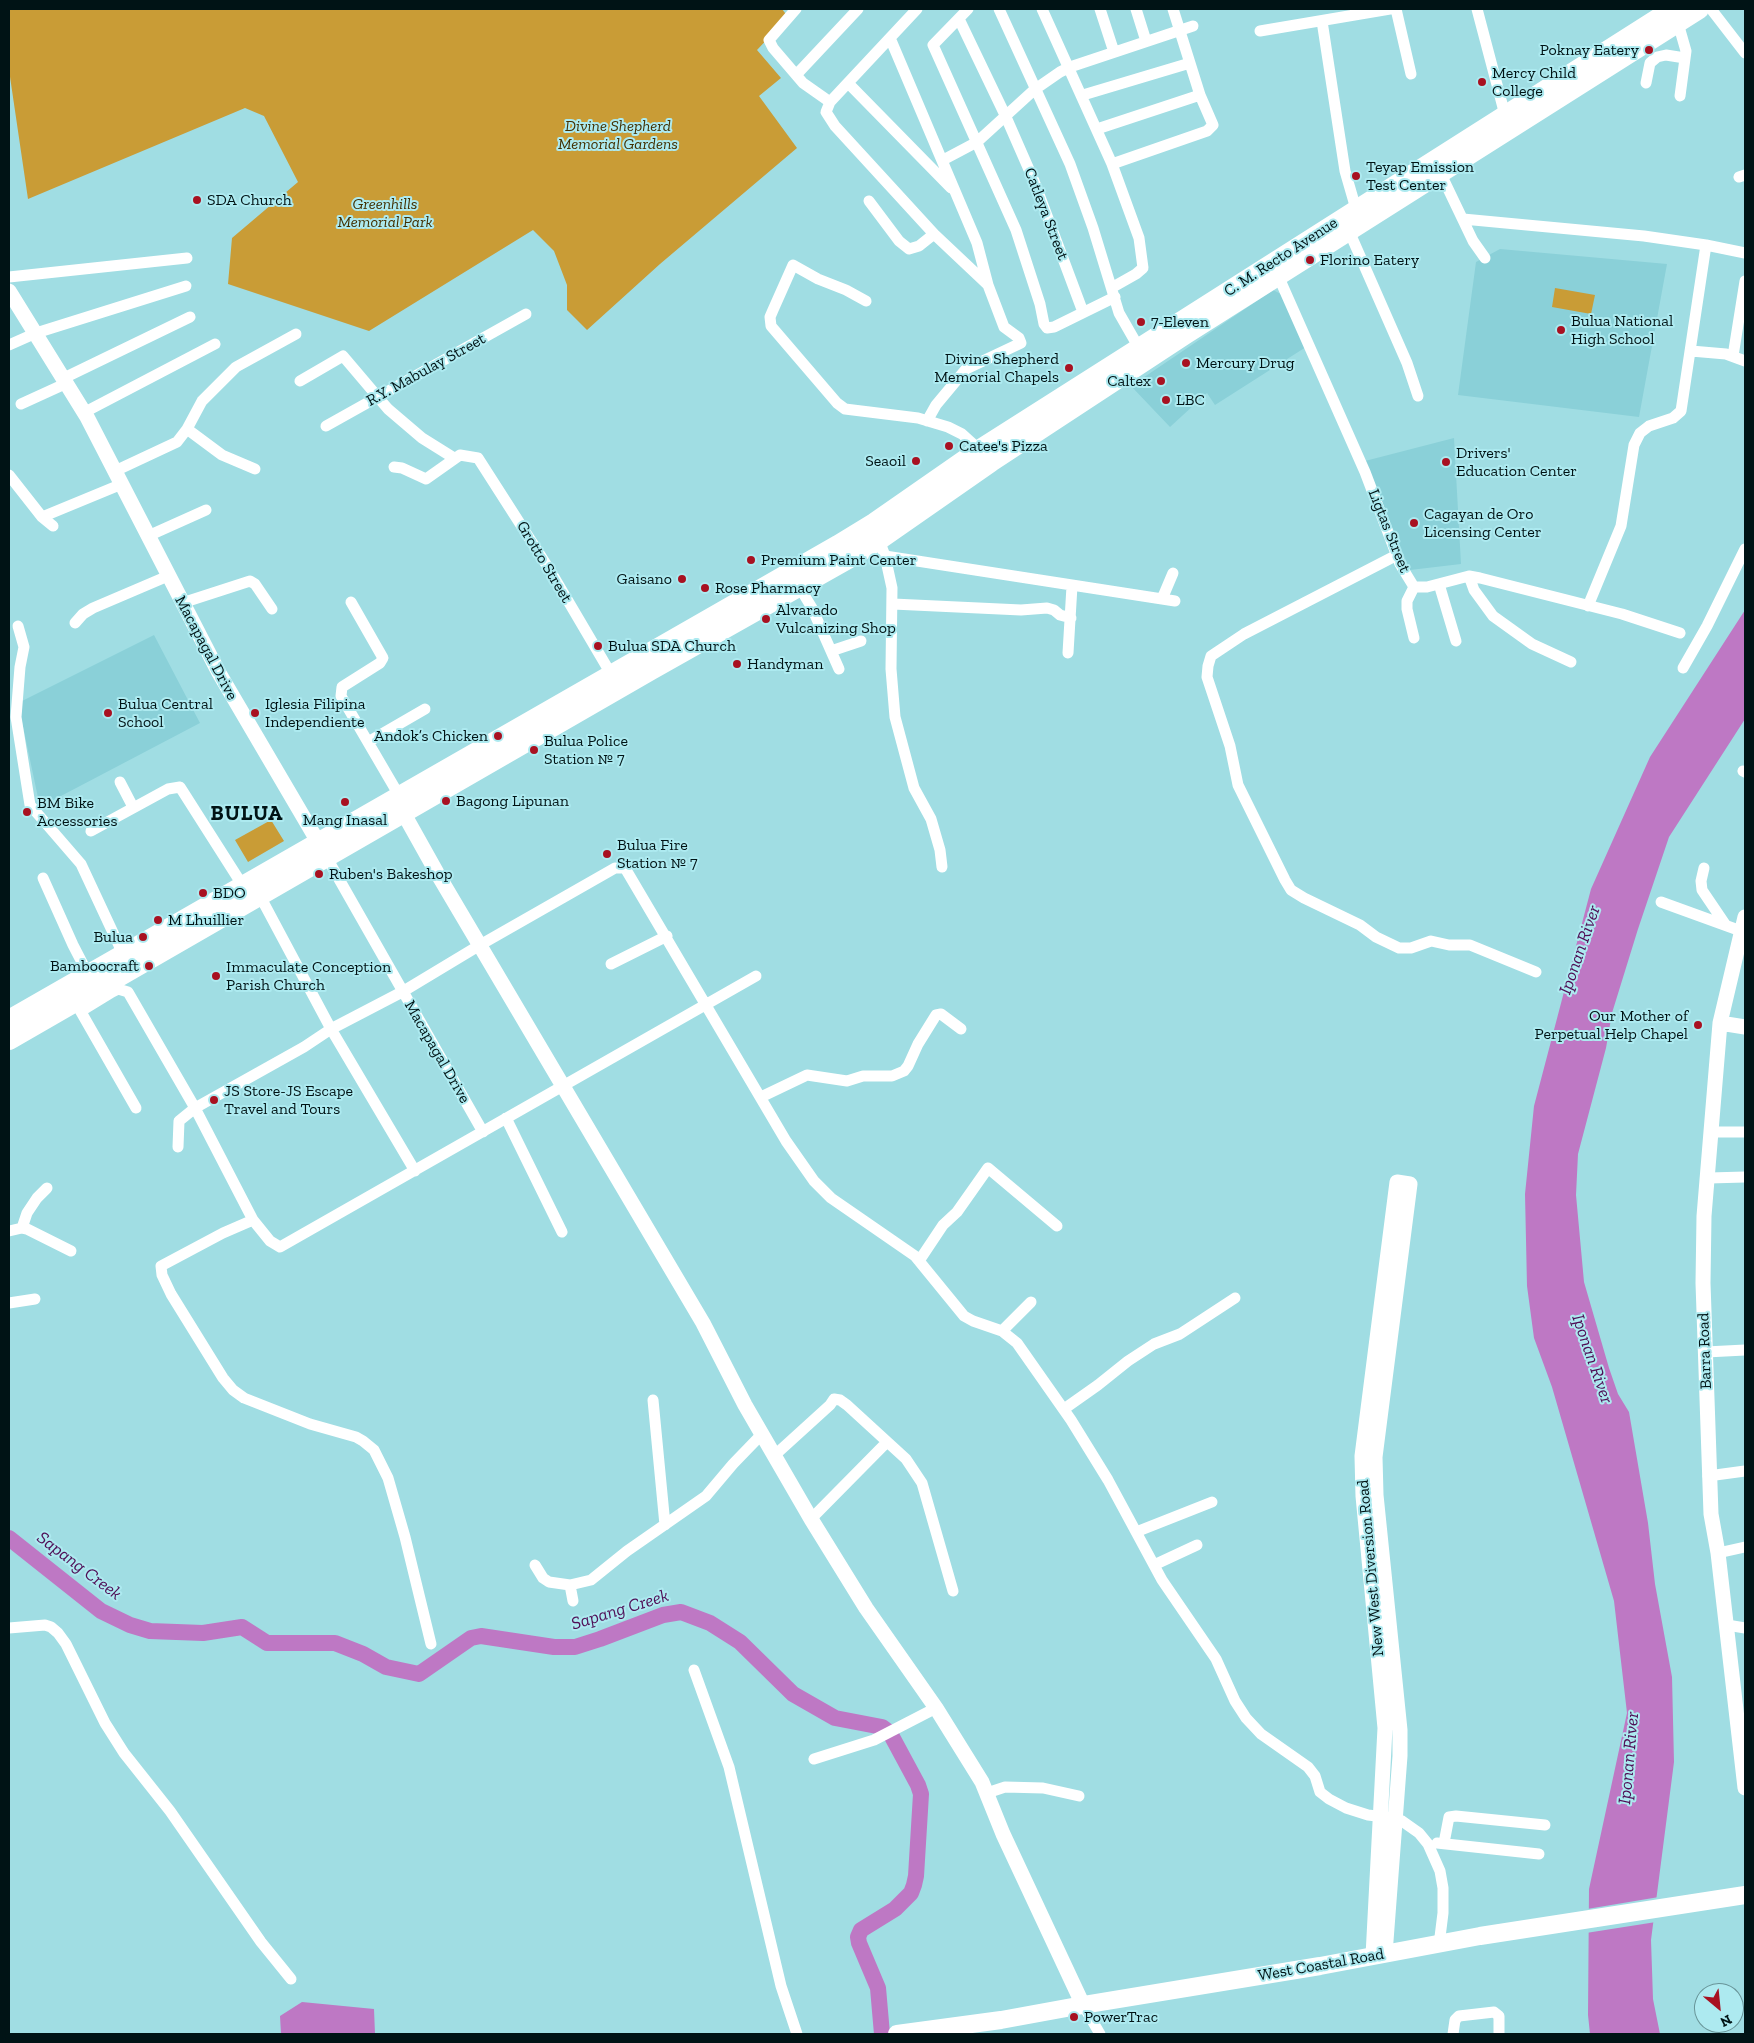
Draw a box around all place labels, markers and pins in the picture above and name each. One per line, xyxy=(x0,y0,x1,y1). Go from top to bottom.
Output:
place label: Poknay Eatery xyxy=(1540,40,1639,60)
marker: Poknay Eatery xyxy=(1643,44,1655,56)
place label: Mercy Child College xyxy=(1492,63,1576,101)
marker: Mercy Child College xyxy=(1476,76,1488,88)
place label: Teyap Emission Test Center xyxy=(1366,157,1474,195)
marker: Teyap Emission Test Center xyxy=(1350,170,1362,182)
place label: SDA Church xyxy=(207,190,292,210)
marker: SDA Church xyxy=(191,194,203,206)
place label: Florino Eatery xyxy=(1320,250,1419,270)
marker: Florino Eatery xyxy=(1304,254,1316,266)
place label: Bulua National High School xyxy=(1571,311,1673,349)
place label: 7-Eleven xyxy=(1151,312,1209,332)
marker: 7-Eleven xyxy=(1135,316,1147,328)
marker: Bulua National High School xyxy=(1555,324,1567,336)
place label: Divine Shepherd Memorial Chapels xyxy=(934,349,1059,387)
place label: Mercury Drug xyxy=(1196,353,1295,373)
marker: Mercury Drug xyxy=(1180,357,1192,369)
marker: Divine Shepherd Memorial Chapels xyxy=(1063,362,1075,374)
place label: Caltex xyxy=(1107,371,1151,391)
marker: Caltex xyxy=(1155,375,1167,387)
place label: LBC xyxy=(1176,390,1205,410)
marker: LBC xyxy=(1160,394,1172,406)
place label: Catee's Pizza xyxy=(959,436,1048,456)
marker: Catee's Pizza xyxy=(943,440,955,452)
place label: Drivers' Education Center xyxy=(1456,443,1577,481)
place label: Seaoil xyxy=(865,451,906,471)
marker: Seaoil xyxy=(910,455,922,467)
marker: Drivers' Education Center xyxy=(1440,456,1452,468)
place label: Cagayan de Oro Licensing Center xyxy=(1424,504,1542,542)
marker: Cagayan de Oro Licensing Center xyxy=(1408,517,1420,529)
place label: Premium Paint Center xyxy=(761,550,916,570)
marker: Premium Paint Center xyxy=(745,554,757,566)
place label: Gaisano xyxy=(617,569,672,589)
marker: Gaisano xyxy=(676,573,688,585)
place label: Rose Pharmacy xyxy=(715,578,821,598)
marker: Rose Pharmacy xyxy=(699,582,711,594)
place label: Alvarado Vulcanizing Shop xyxy=(776,600,896,638)
marker: Alvarado Vulcanizing Shop xyxy=(760,613,772,625)
place label: Bulua SDA Church xyxy=(608,636,736,656)
marker: Bulua SDA Church xyxy=(592,640,604,652)
place label: Handyman xyxy=(747,654,823,674)
marker: Handyman xyxy=(731,658,743,670)
place label: Bulua Central School xyxy=(118,694,213,732)
place label: Iglesia Filipina Independiente xyxy=(265,694,365,732)
marker: Bulua Central School xyxy=(102,707,114,719)
marker: Iglesia Filipina Independiente xyxy=(249,707,261,719)
place label: Andok’s Chicken xyxy=(374,726,488,746)
marker: Andok’s Chicken xyxy=(492,730,504,742)
place label: Bulua Police Station № 7 xyxy=(544,731,628,769)
marker: Bulua Police Station № 7 xyxy=(528,744,540,756)
place label: Bagong Lipunan xyxy=(456,791,569,811)
place label: BM Bike Accessories xyxy=(37,793,117,831)
marker: Bagong Lipunan xyxy=(440,795,452,807)
marker: Mang Inasal xyxy=(339,796,351,808)
marker: BM Bike Accessories xyxy=(21,806,33,818)
place label: Mang Inasal xyxy=(303,810,387,830)
place label: Bulua Fire Station № 7 xyxy=(617,835,697,873)
marker: Bulua Fire Station № 7 xyxy=(601,848,613,860)
place label: Ruben's Bakeshop xyxy=(329,864,452,884)
marker: Ruben's Bakeshop xyxy=(313,868,325,880)
place label: BDO xyxy=(213,883,246,903)
marker: BDO xyxy=(197,887,209,899)
place label: M Lhuillier xyxy=(168,910,244,930)
marker: M Lhuillier xyxy=(152,914,164,926)
place label: Bulua xyxy=(93,927,133,947)
marker: Bulua xyxy=(137,931,149,943)
place label: Bamboocraft xyxy=(50,956,139,976)
place label: Immaculate Conception Parish Church xyxy=(226,957,391,995)
marker: Bamboocraft xyxy=(143,960,155,972)
marker: Immaculate Conception Parish Church xyxy=(210,970,222,982)
place label: Our Mother of Perpetual Help Chapel xyxy=(1535,1006,1688,1044)
marker: Our Mother of Perpetual Help Chapel xyxy=(1692,1019,1704,1031)
place label: JS Store-JS Escape Travel and Tours xyxy=(224,1081,353,1119)
marker: JS Store-JS Escape Travel and Tours xyxy=(208,1094,220,1106)
place label: PowerTrac xyxy=(1084,2007,1158,2027)
marker: PowerTrac xyxy=(1068,2011,1080,2023)

